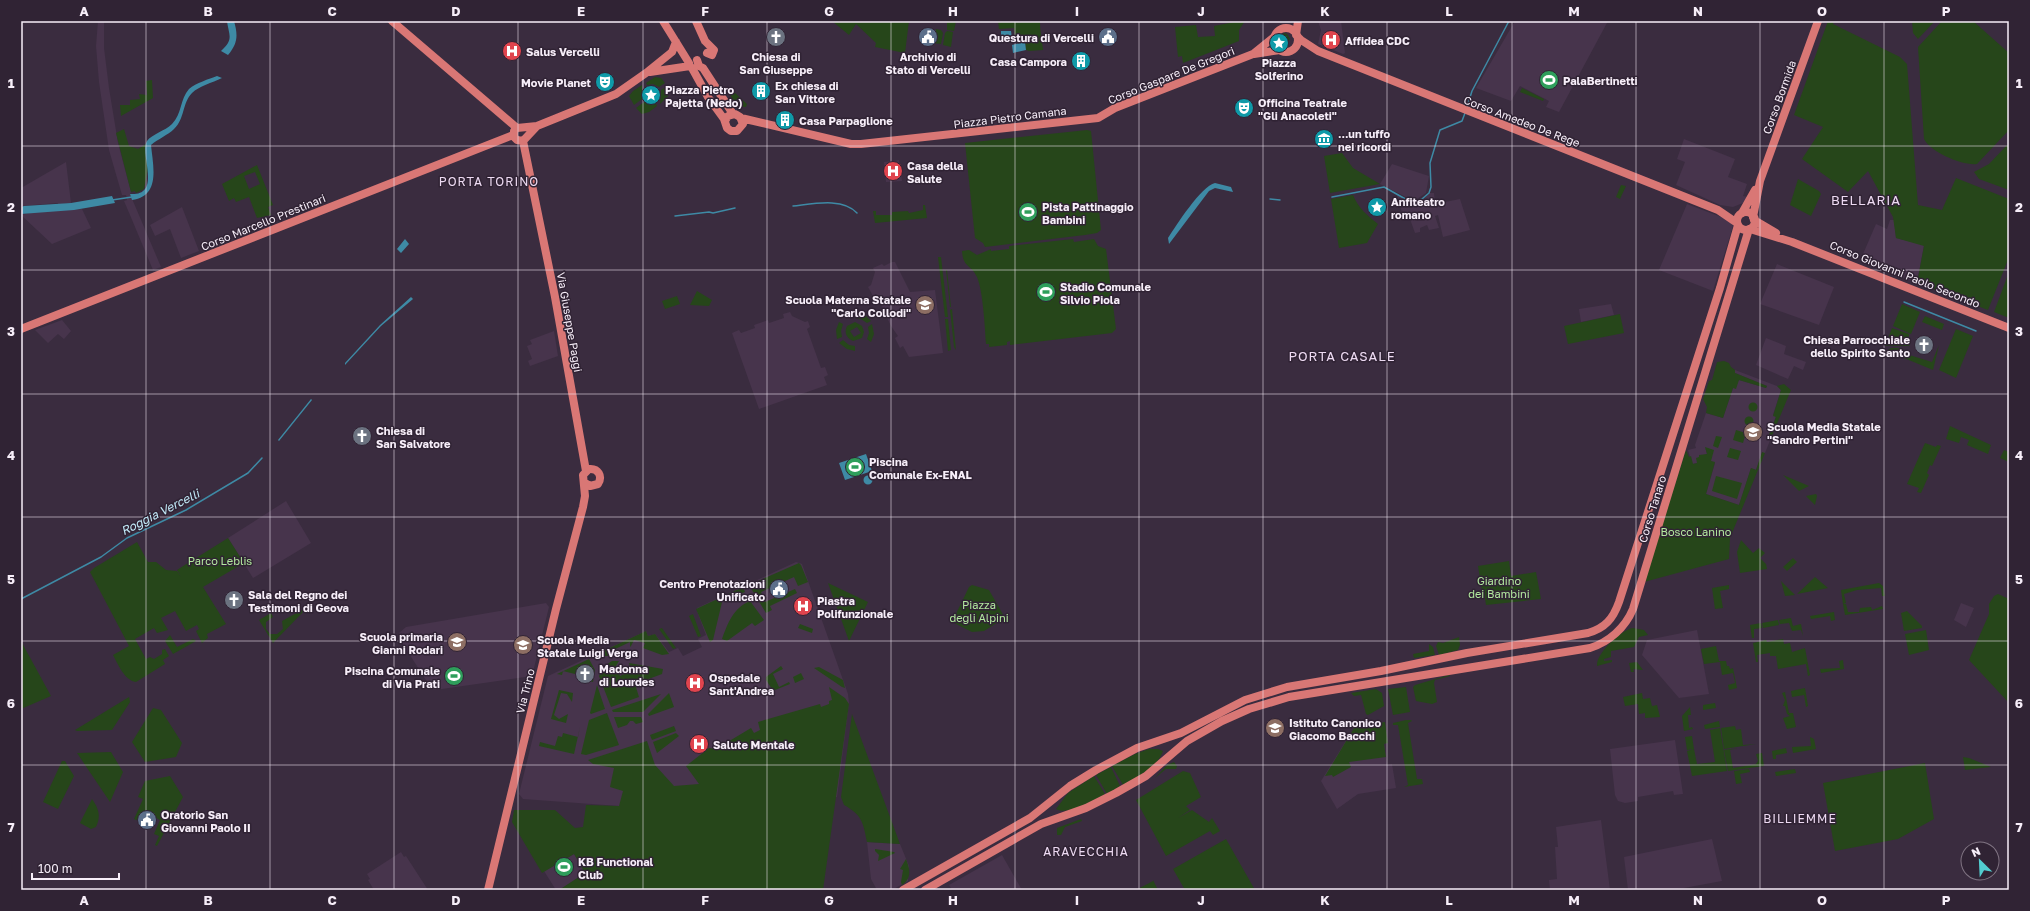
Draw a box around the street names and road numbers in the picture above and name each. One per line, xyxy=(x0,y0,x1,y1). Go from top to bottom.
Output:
street label: Corso Gaspare De Gregori xyxy=(1106,44,1236,106)
street label: Corso Bormida xyxy=(1760,58,1798,136)
street label: Corso Amedeo De Rege xyxy=(1462,93,1582,149)
street label: Piazza Pietro Camana xyxy=(953,104,1067,130)
street label: Corso Marcello Prestinari xyxy=(199,191,327,253)
street label: Corso Giovanni Paolo Secondo xyxy=(1828,238,1982,310)
street label: Via Giuseppe Paggi xyxy=(555,271,585,373)
street label: Corso Tanaro xyxy=(1636,474,1668,544)
street label: Via Trino xyxy=(513,667,537,715)

